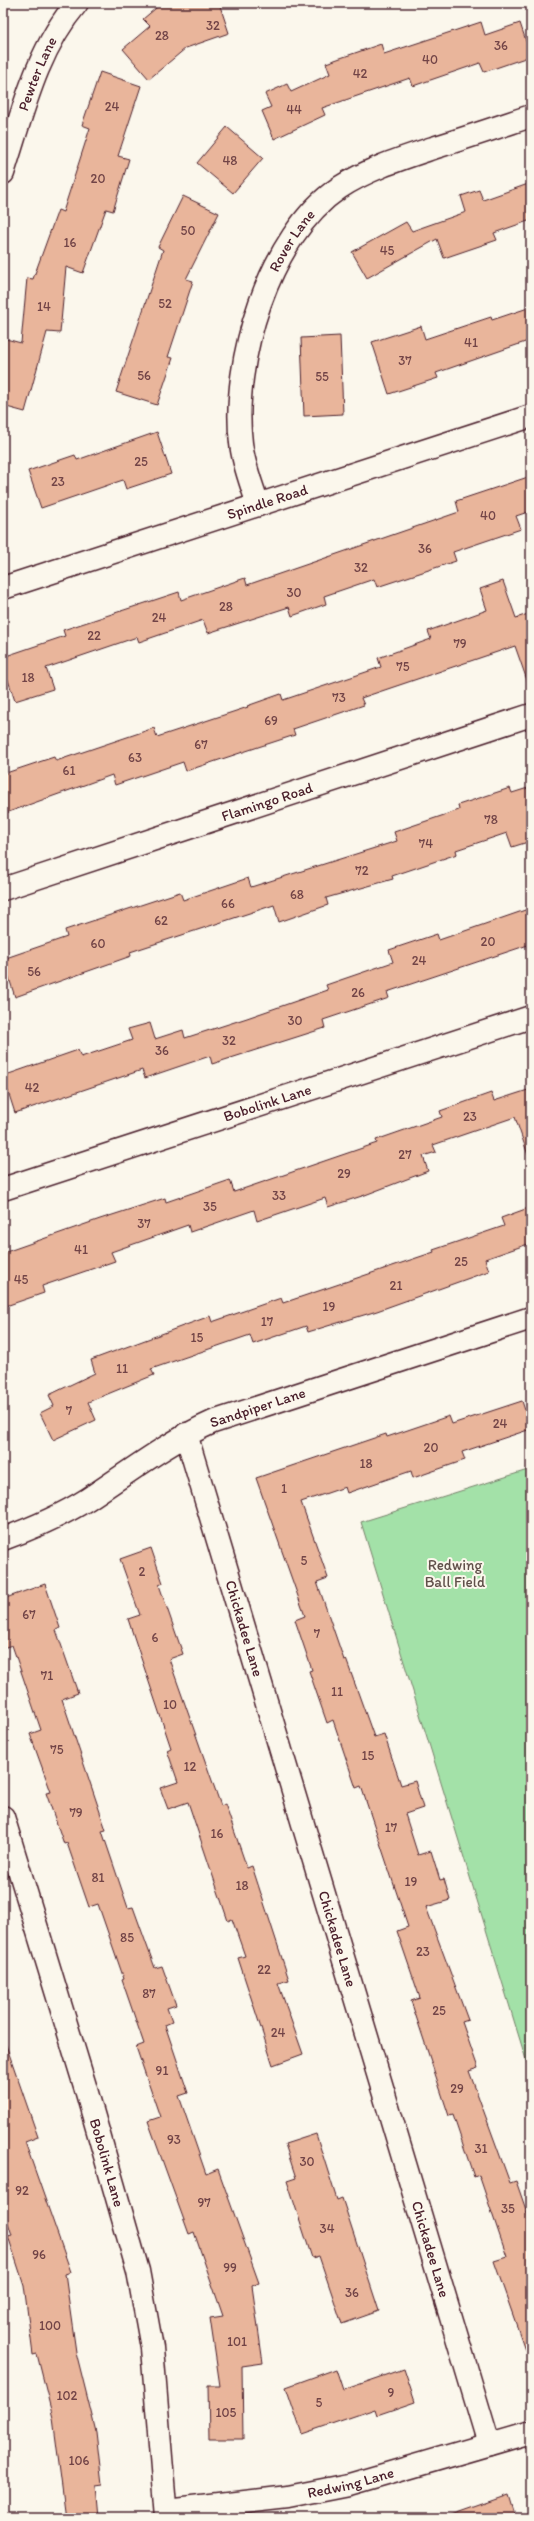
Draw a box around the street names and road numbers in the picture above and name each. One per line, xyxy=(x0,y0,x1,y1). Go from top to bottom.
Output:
street label: Pewter Lane xyxy=(14,34,61,113)
street label: Rover Lane xyxy=(265,206,319,275)
street label: Spindle Road xyxy=(225,480,310,523)
street label: Flamingo Road xyxy=(219,779,315,825)
street label: Bobolink Lane xyxy=(221,1080,313,1126)
street label: Sandpiper Lane xyxy=(207,1383,308,1431)
street label: Chickadee Lane xyxy=(221,1578,267,1679)
street label: Chickadee Lane xyxy=(314,1888,360,1989)
street label: Bobolink Lane xyxy=(86,2116,128,2209)
street label: Chickadee Lane xyxy=(408,2199,453,2300)
street label: Redwing Lane xyxy=(306,2463,396,2502)

